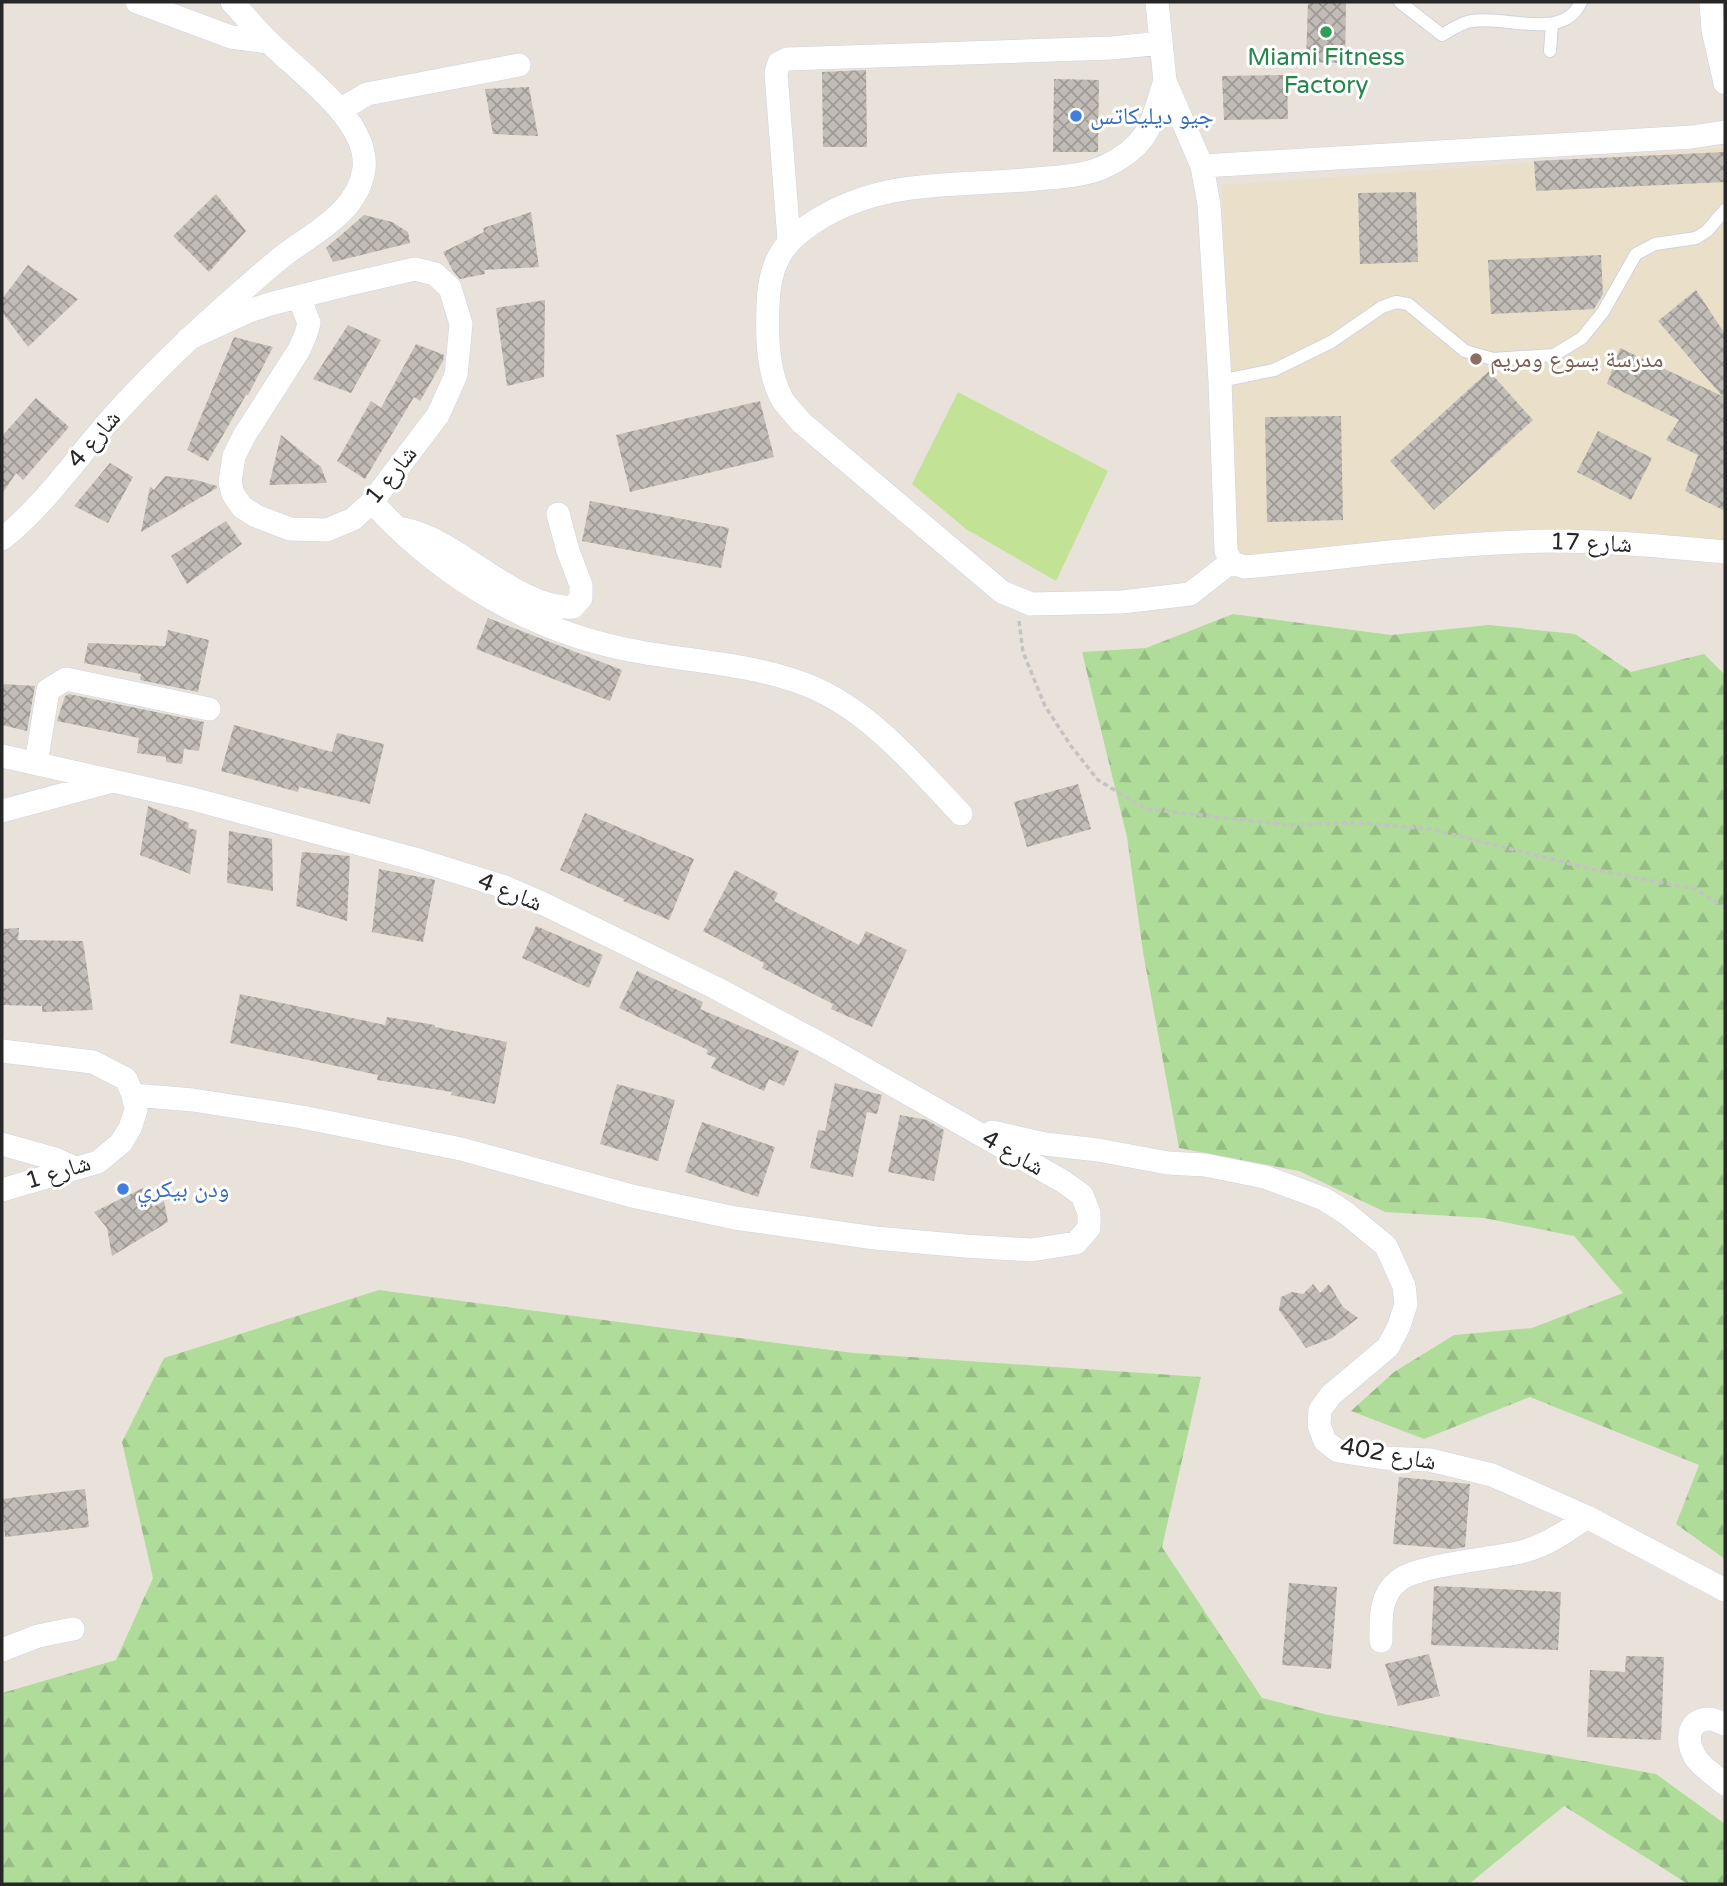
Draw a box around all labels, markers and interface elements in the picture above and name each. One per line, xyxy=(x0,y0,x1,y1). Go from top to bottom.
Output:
marker: Miami Fitness Factory xyxy=(1318,24,1334,40)
place label: Miami Fitness Factory xyxy=(1247,43,1405,100)
place label: جيو ديليكاتس xyxy=(1090,102,1214,131)
marker: جيو ديليكاتس xyxy=(1068,108,1084,124)
place label: مدرسة يسوع ومريم xyxy=(1490,345,1663,375)
marker: مدرسة يسوع ومريم xyxy=(1468,351,1484,367)
street label: شارع 4 xyxy=(61,404,127,474)
street label: شارع 1 xyxy=(359,440,423,510)
street label: شارع 17 xyxy=(1550,527,1632,559)
street label: شارع 4 xyxy=(474,866,546,918)
street label: شارع 4 xyxy=(977,1124,1049,1182)
street label: شارع 1 xyxy=(22,1148,94,1196)
place label: ودن بيكري xyxy=(137,1175,229,1208)
marker: ودن بيكري xyxy=(115,1181,131,1197)
street label: شارع 402 xyxy=(1338,1431,1438,1477)

